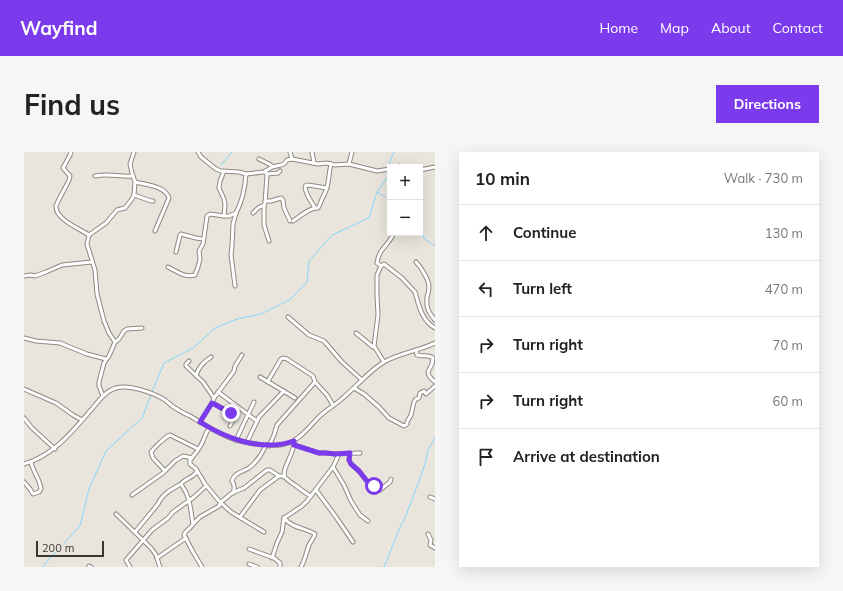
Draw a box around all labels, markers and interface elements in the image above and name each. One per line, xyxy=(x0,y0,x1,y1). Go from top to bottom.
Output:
text: Wayfind xyxy=(20,16,97,40)
text: Home xyxy=(599,19,638,37)
text: Map xyxy=(660,19,689,37)
text: About xyxy=(711,19,751,37)
text: Contact xyxy=(773,19,823,37)
button: Directions xyxy=(716,85,819,123)
text: Find us xyxy=(24,87,120,122)
map controls xyxy=(387,164,423,236)
button: + xyxy=(387,164,423,200)
text: 10 min xyxy=(475,168,530,189)
text: Walk · 730 m xyxy=(724,170,803,186)
button: − xyxy=(387,200,423,236)
icon: ahead xyxy=(475,222,497,244)
text: Continue xyxy=(513,223,576,242)
text: 130 m xyxy=(765,225,803,241)
icon: left xyxy=(475,278,497,300)
text: Turn left xyxy=(513,279,572,298)
text: 470 m xyxy=(765,281,803,297)
icon: right xyxy=(475,334,497,356)
text: Turn right xyxy=(513,335,583,354)
text: 70 m xyxy=(773,337,803,353)
icon: right xyxy=(475,390,497,412)
text: Turn right xyxy=(513,391,583,410)
text: 60 m xyxy=(773,393,803,409)
route end xyxy=(222,404,240,422)
icon: arrive xyxy=(475,446,497,468)
text: Arrive at destination xyxy=(513,447,660,466)
route start xyxy=(365,477,383,495)
scale bar xyxy=(36,539,104,558)
text: 200 m xyxy=(42,541,74,555)

